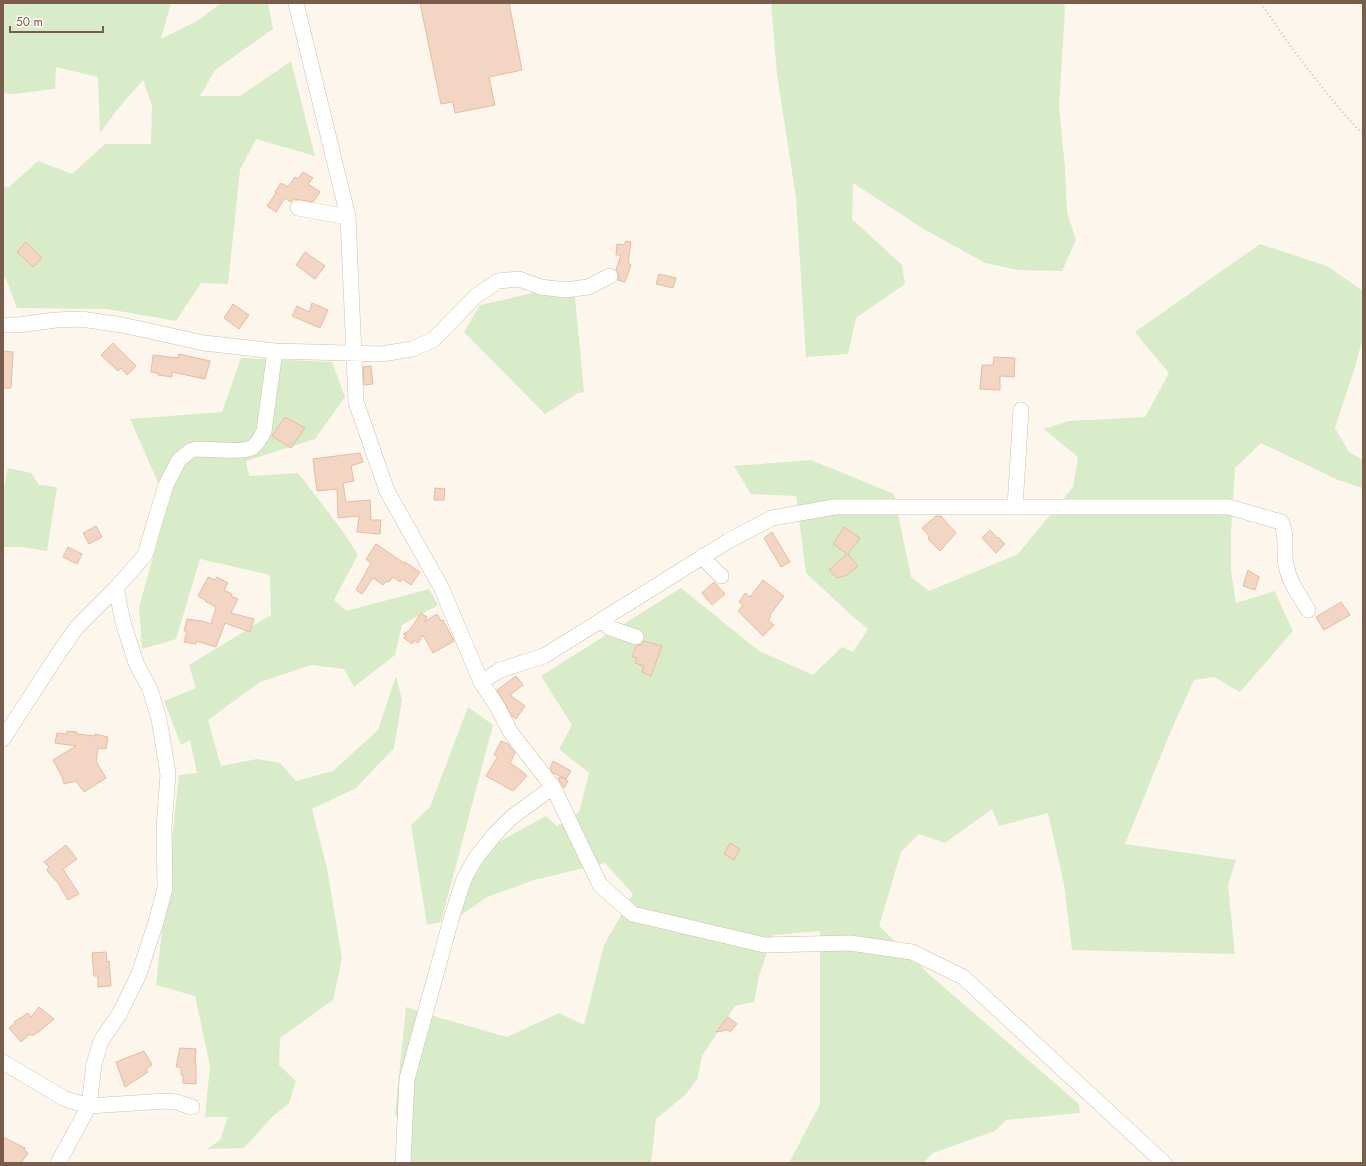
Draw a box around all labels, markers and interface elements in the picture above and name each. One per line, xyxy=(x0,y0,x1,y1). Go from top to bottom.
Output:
scale bar xyxy=(10,8,103,34)
text: 50 m xyxy=(16,13,43,31)

